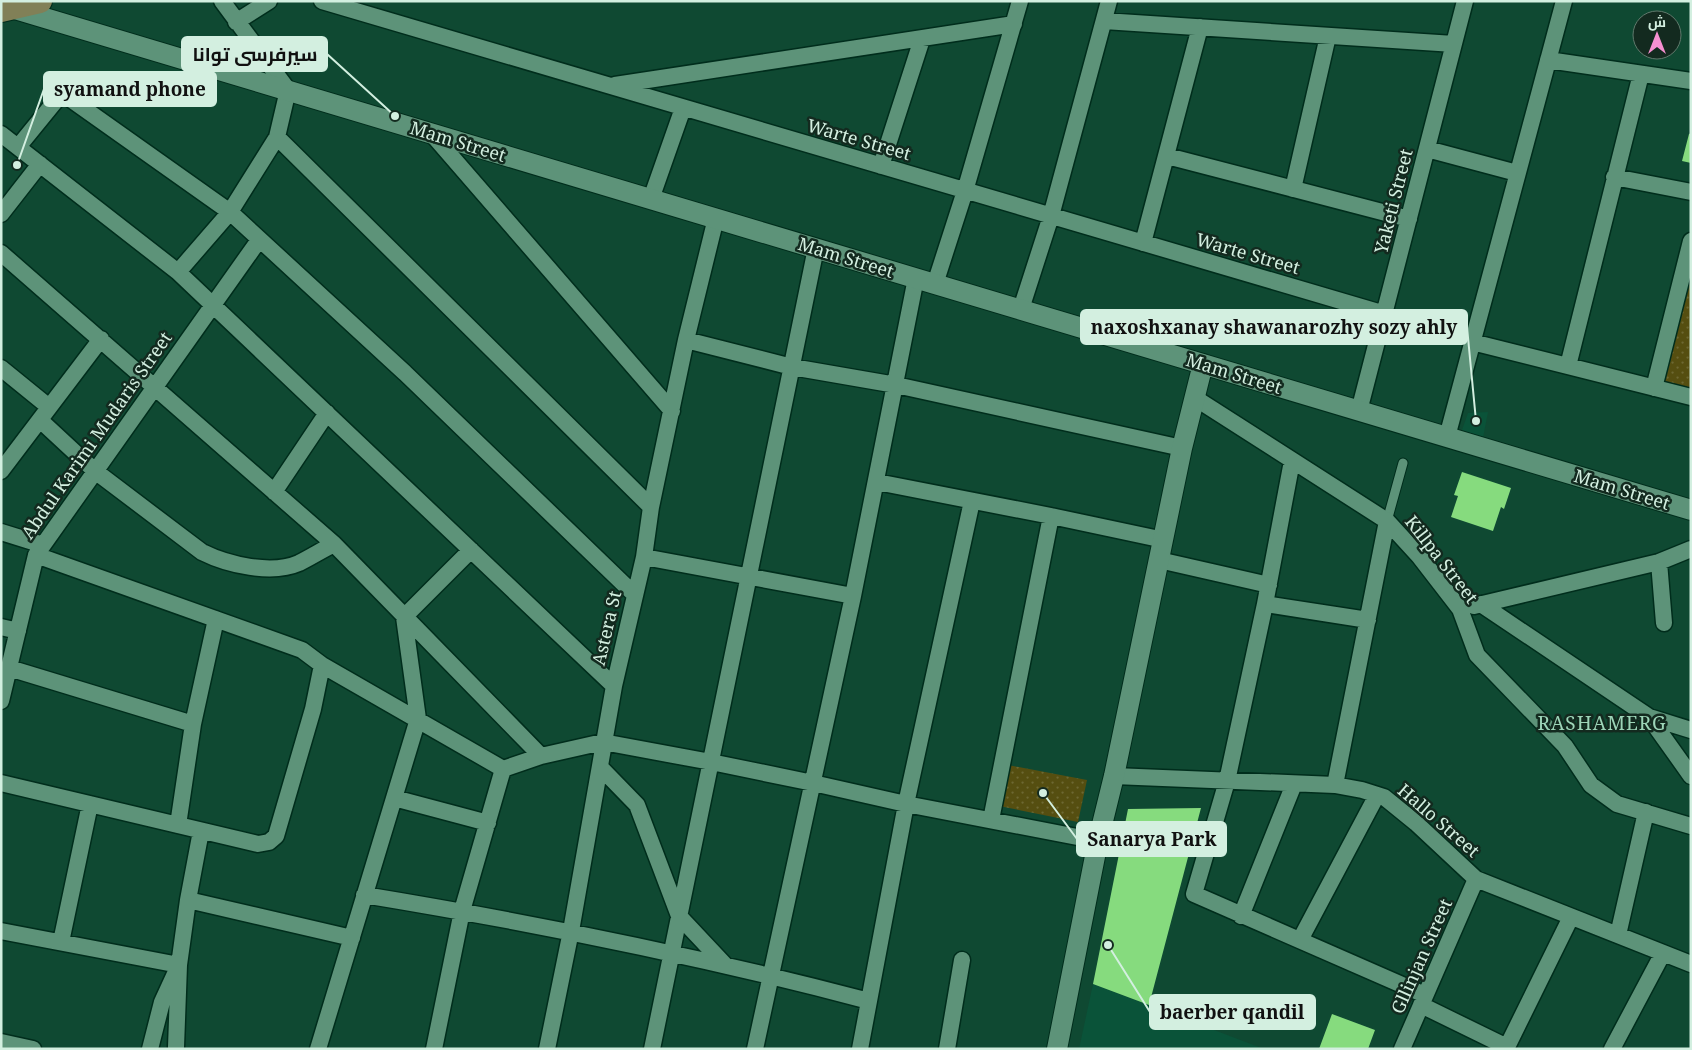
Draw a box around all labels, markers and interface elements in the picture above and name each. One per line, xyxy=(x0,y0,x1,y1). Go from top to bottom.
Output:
north arrow xyxy=(1632,10,1682,60)
text: ش xyxy=(1648,12,1666,31)
callout: سيرفرسى توانا xyxy=(182,37,327,71)
text: سيرفرسى توانا xyxy=(192,41,318,67)
callout: syamand phone xyxy=(44,72,216,106)
text: syamand phone xyxy=(54,76,206,102)
street label: Warte Street xyxy=(804,113,914,165)
street label: Mam Street xyxy=(407,115,509,167)
street label: Yaketi Street xyxy=(1368,146,1418,257)
street label: Warte Street xyxy=(1193,227,1303,279)
street label: Mam Street xyxy=(795,231,897,283)
callout: naxoshxanay shawanarozhy sozy ahly xyxy=(1081,310,1467,344)
text: naxoshxanay shawanarozhy sozy ahly xyxy=(1091,314,1457,340)
street label: Abdul Karimi Mudaris Street xyxy=(15,327,177,543)
street label: Mam Street xyxy=(1183,347,1285,399)
street label: Mam Street xyxy=(1571,463,1673,515)
street label: Killpa Street xyxy=(1400,510,1484,608)
street label: Astera St xyxy=(586,588,626,668)
district label: RASHAMERG xyxy=(1538,710,1666,736)
street label: Hallo Street xyxy=(1393,778,1485,862)
callout: Sanarya Park xyxy=(1077,822,1226,856)
text: Sanarya Park xyxy=(1087,826,1218,852)
street label: Gllinjan Street xyxy=(1385,895,1457,1017)
callout: baerber qandil xyxy=(1150,995,1315,1029)
text: baerber qandil xyxy=(1160,999,1305,1025)

